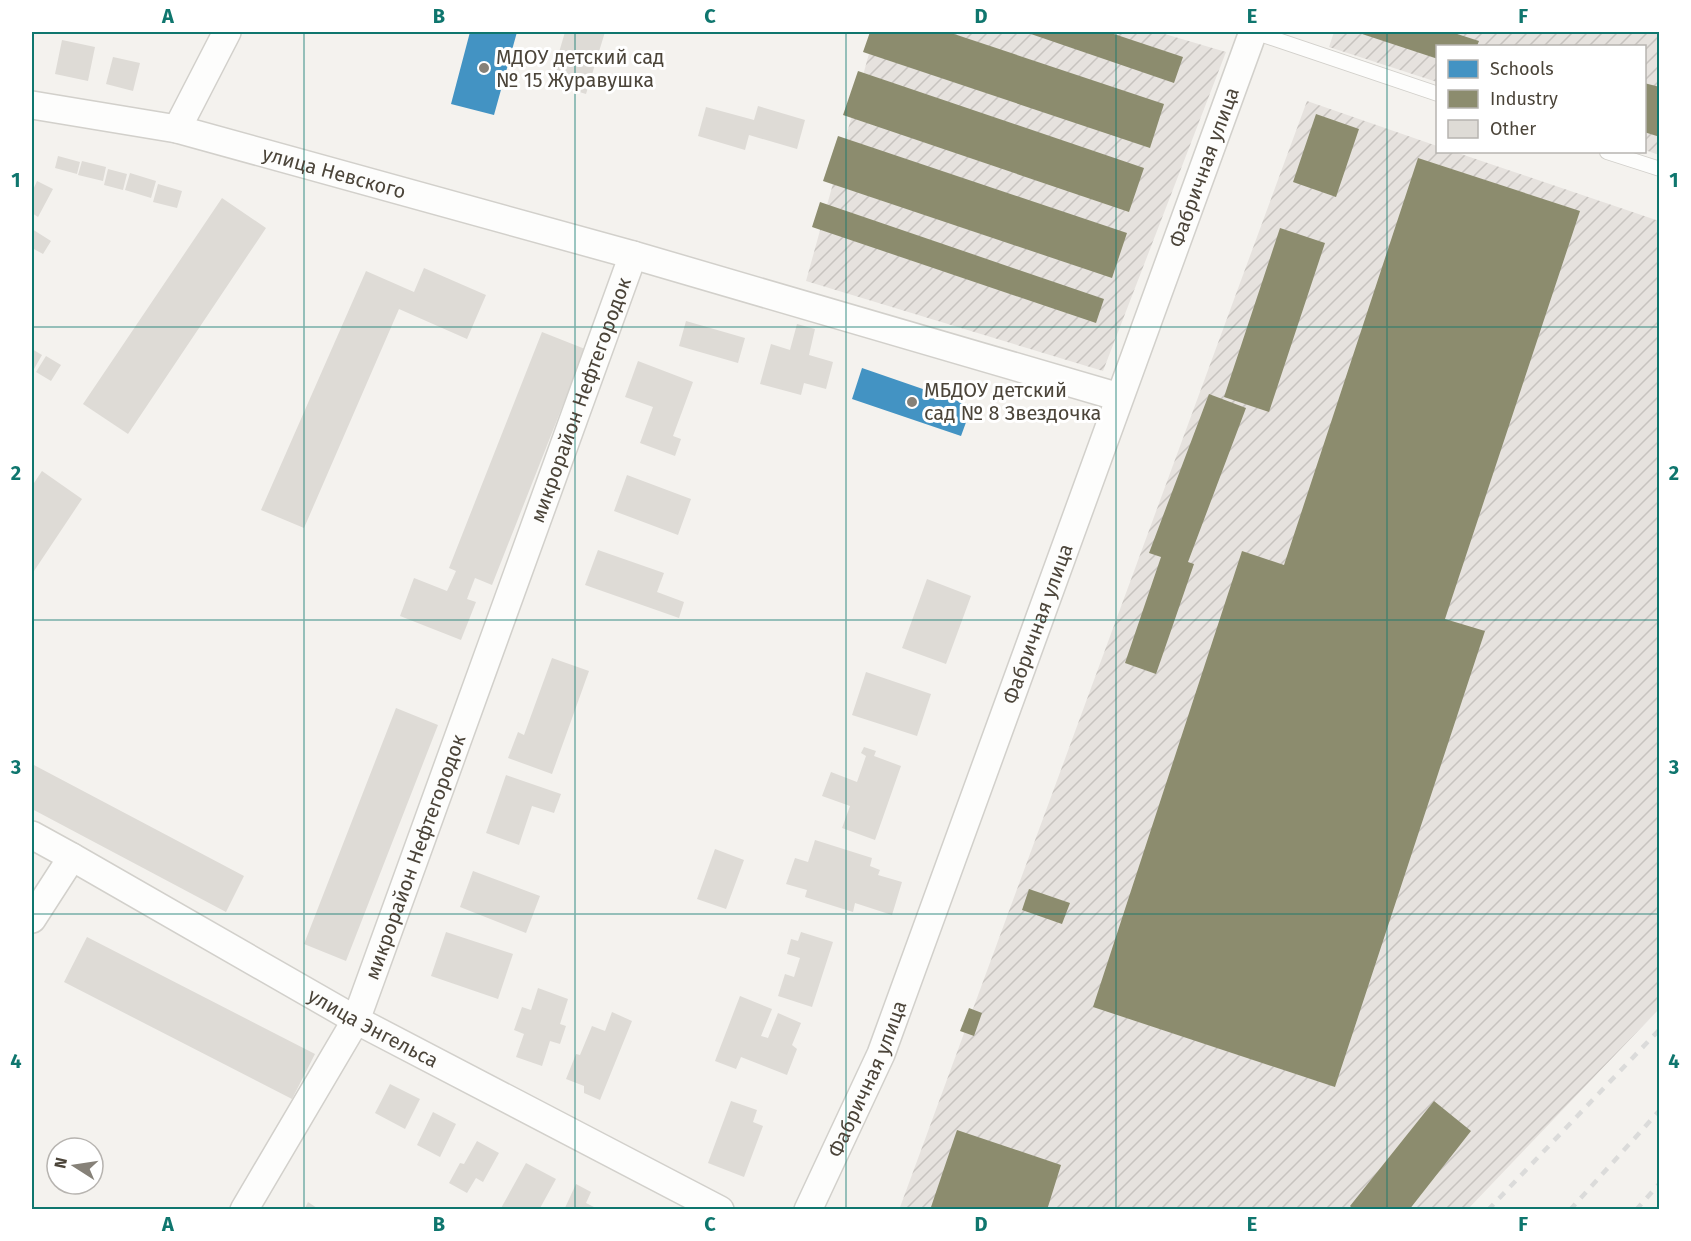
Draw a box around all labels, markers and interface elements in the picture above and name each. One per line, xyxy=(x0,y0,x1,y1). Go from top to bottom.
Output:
text: A xyxy=(161,4,175,28)
text: B xyxy=(433,4,445,28)
text: C xyxy=(704,4,716,28)
text: D xyxy=(974,4,988,28)
text: E xyxy=(1247,4,1257,28)
text: F xyxy=(1518,4,1528,28)
place label: МДОУ детский сад № 15 Журавушка xyxy=(496,45,664,92)
legend xyxy=(1436,45,1646,153)
text: Schools xyxy=(1490,58,1554,80)
marker: МДОУ детский сад № 15 Журавушка xyxy=(477,61,491,75)
street label: Фабричная улица xyxy=(1164,84,1244,250)
text: Industry xyxy=(1490,88,1558,110)
text: Other xyxy=(1490,118,1536,140)
street label: улица Невского xyxy=(260,141,409,204)
text: 1 xyxy=(11,168,21,192)
text: 1 xyxy=(1669,168,1679,192)
street label: микрорайон Нефтегородок xyxy=(525,274,636,526)
place label: МБДОУ детский сад № 8 Звездочка xyxy=(924,378,1101,425)
marker: МБДОУ детский сад № 8 Звездочка xyxy=(905,395,919,409)
text: 2 xyxy=(11,461,21,485)
text: 2 xyxy=(1669,461,1679,485)
street label: Фабричная улица xyxy=(997,541,1078,707)
street label: микрорайон Нефтегородок xyxy=(360,731,471,983)
text: 3 xyxy=(10,755,21,779)
text: 3 xyxy=(1668,755,1679,779)
street label: улица Энгельса xyxy=(304,983,442,1073)
street label: Фабричная улица xyxy=(822,997,911,1161)
text: 4 xyxy=(10,1049,22,1073)
text: 4 xyxy=(1668,1049,1680,1073)
north arrow xyxy=(45,1136,105,1196)
text: N xyxy=(50,1156,71,1170)
text: A xyxy=(161,1212,175,1236)
text: B xyxy=(433,1212,445,1236)
text: C xyxy=(704,1212,716,1236)
text: D xyxy=(974,1212,988,1236)
text: E xyxy=(1247,1212,1257,1236)
text: F xyxy=(1518,1212,1528,1236)

